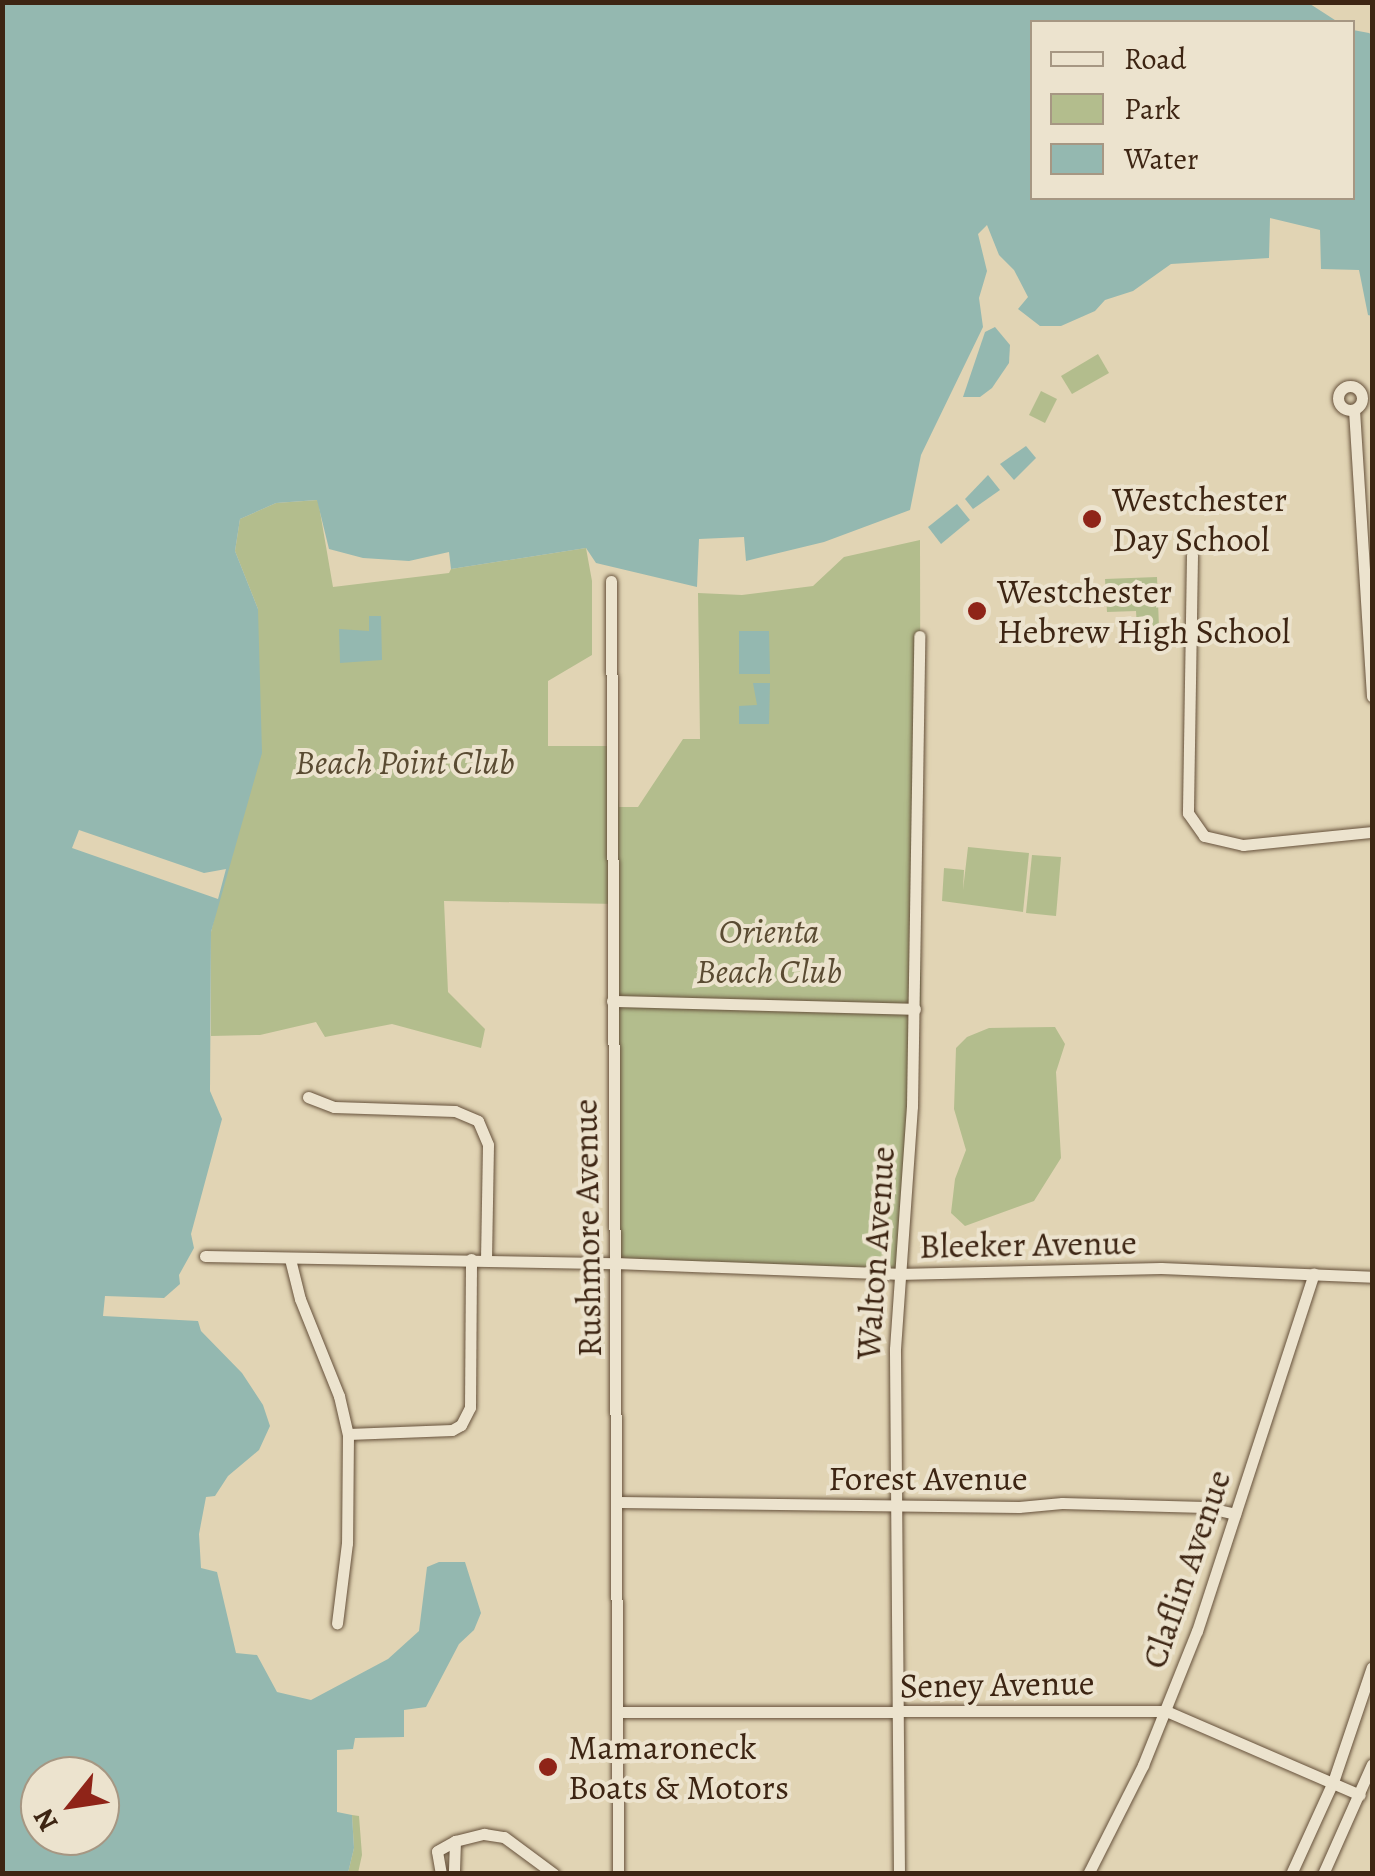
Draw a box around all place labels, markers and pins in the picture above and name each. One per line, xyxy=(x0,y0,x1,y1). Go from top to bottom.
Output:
place label: Westchester Day School xyxy=(1112,478,1287,560)
marker: Westchester Day School xyxy=(1081,508,1103,530)
place label: Westchester Hebrew High School xyxy=(997,570,1290,652)
marker: Westchester Hebrew High School xyxy=(966,600,988,622)
place label: Mamaroneck Boats & Motors xyxy=(568,1726,789,1808)
marker: Mamaroneck Boats & Motors xyxy=(537,1756,559,1778)

